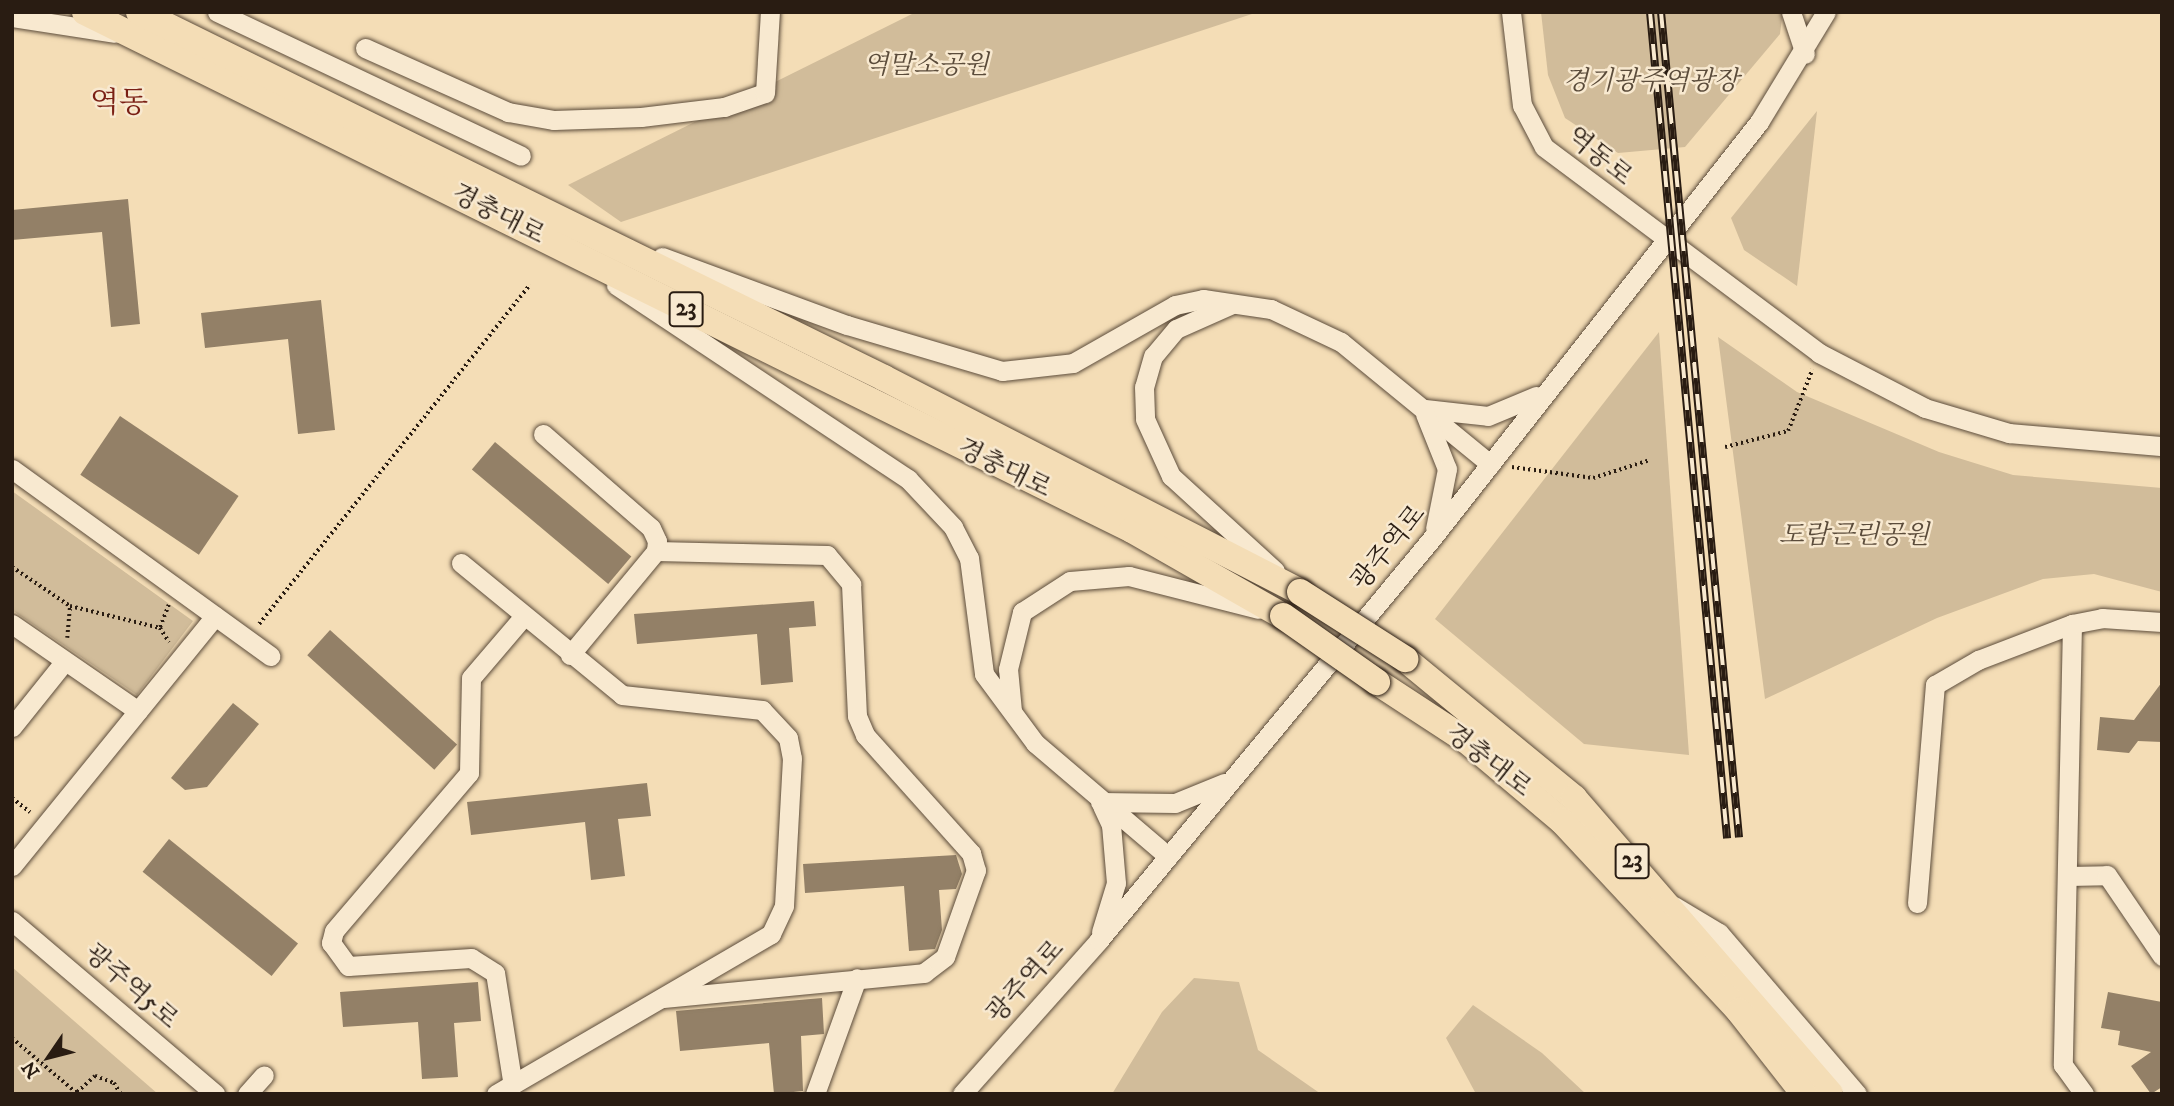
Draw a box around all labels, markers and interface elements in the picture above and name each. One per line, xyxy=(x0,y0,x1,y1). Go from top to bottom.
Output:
park label: 역말소공원 xyxy=(863,50,989,82)
park label: 경기광주역광장 xyxy=(1563,66,1739,98)
district label: 역동 xyxy=(90,86,148,122)
street label: 역동로 xyxy=(1560,121,1638,193)
street label: 경충대로 xyxy=(446,178,550,252)
road number: 23 xyxy=(668,288,704,330)
street label: 경충대로 xyxy=(952,433,1056,505)
street label: 광주역로 xyxy=(1345,499,1433,597)
park label: 도람근린공원 xyxy=(1779,520,1929,552)
street label: 경충대로 xyxy=(1439,718,1537,804)
road number: 23 xyxy=(1614,840,1650,882)
street label: 광주역로 xyxy=(981,934,1071,1030)
street label: 광주역5로 xyxy=(78,938,184,1036)
north arrow xyxy=(14,1022,84,1092)
text: N xyxy=(17,1056,45,1082)

